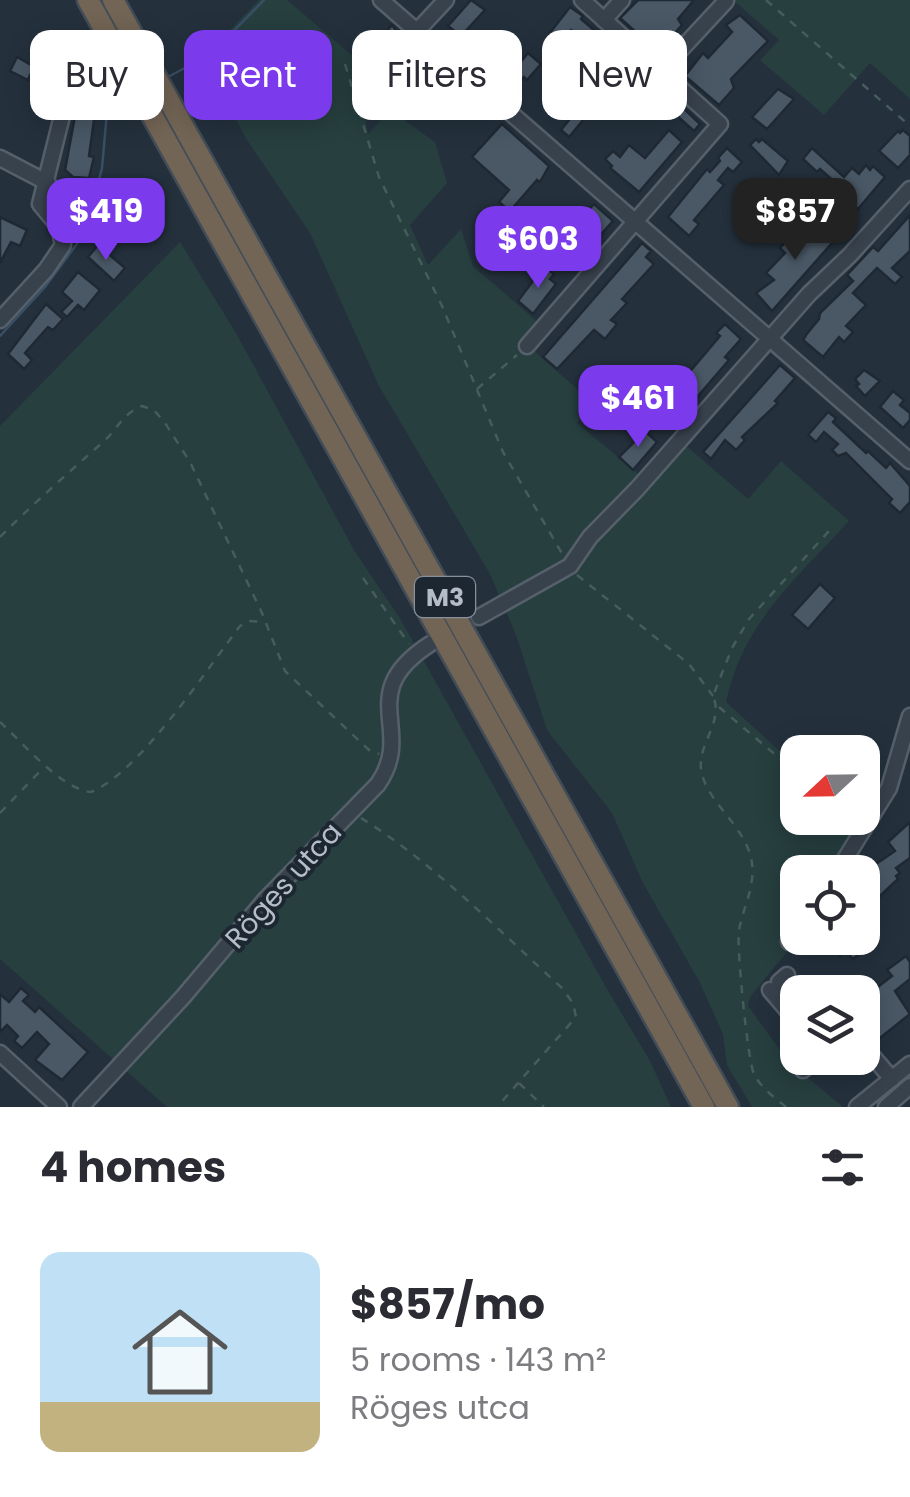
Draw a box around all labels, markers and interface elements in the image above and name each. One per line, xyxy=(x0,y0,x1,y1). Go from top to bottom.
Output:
chip: Buy xyxy=(30,30,164,120)
chip: Rent xyxy=(184,30,332,120)
chip: Filters xyxy=(352,30,522,120)
chip: New xyxy=(542,30,687,120)
pin: $419 xyxy=(47,178,165,263)
pin: $857 xyxy=(736,178,854,263)
text: $419 xyxy=(69,188,143,233)
text: $857 xyxy=(755,188,835,233)
pin: $603 xyxy=(479,206,597,291)
text: $603 xyxy=(497,216,579,261)
pin: $461 xyxy=(579,365,697,450)
text: $461 xyxy=(600,375,676,420)
road number: M3 xyxy=(415,577,475,617)
north arrow xyxy=(780,735,880,835)
map controls xyxy=(780,735,880,1075)
street label: Röges utca xyxy=(216,814,351,957)
button: locate xyxy=(780,855,880,955)
button: layers xyxy=(780,975,880,1075)
text: 4 homes xyxy=(40,1138,226,1197)
icon: filters xyxy=(815,1140,870,1195)
text: $857/mo xyxy=(350,1275,545,1334)
icon: home xyxy=(120,1292,240,1412)
text: 5 rooms · 143 m² xyxy=(350,1337,606,1382)
text: Röges utca xyxy=(350,1385,530,1430)

